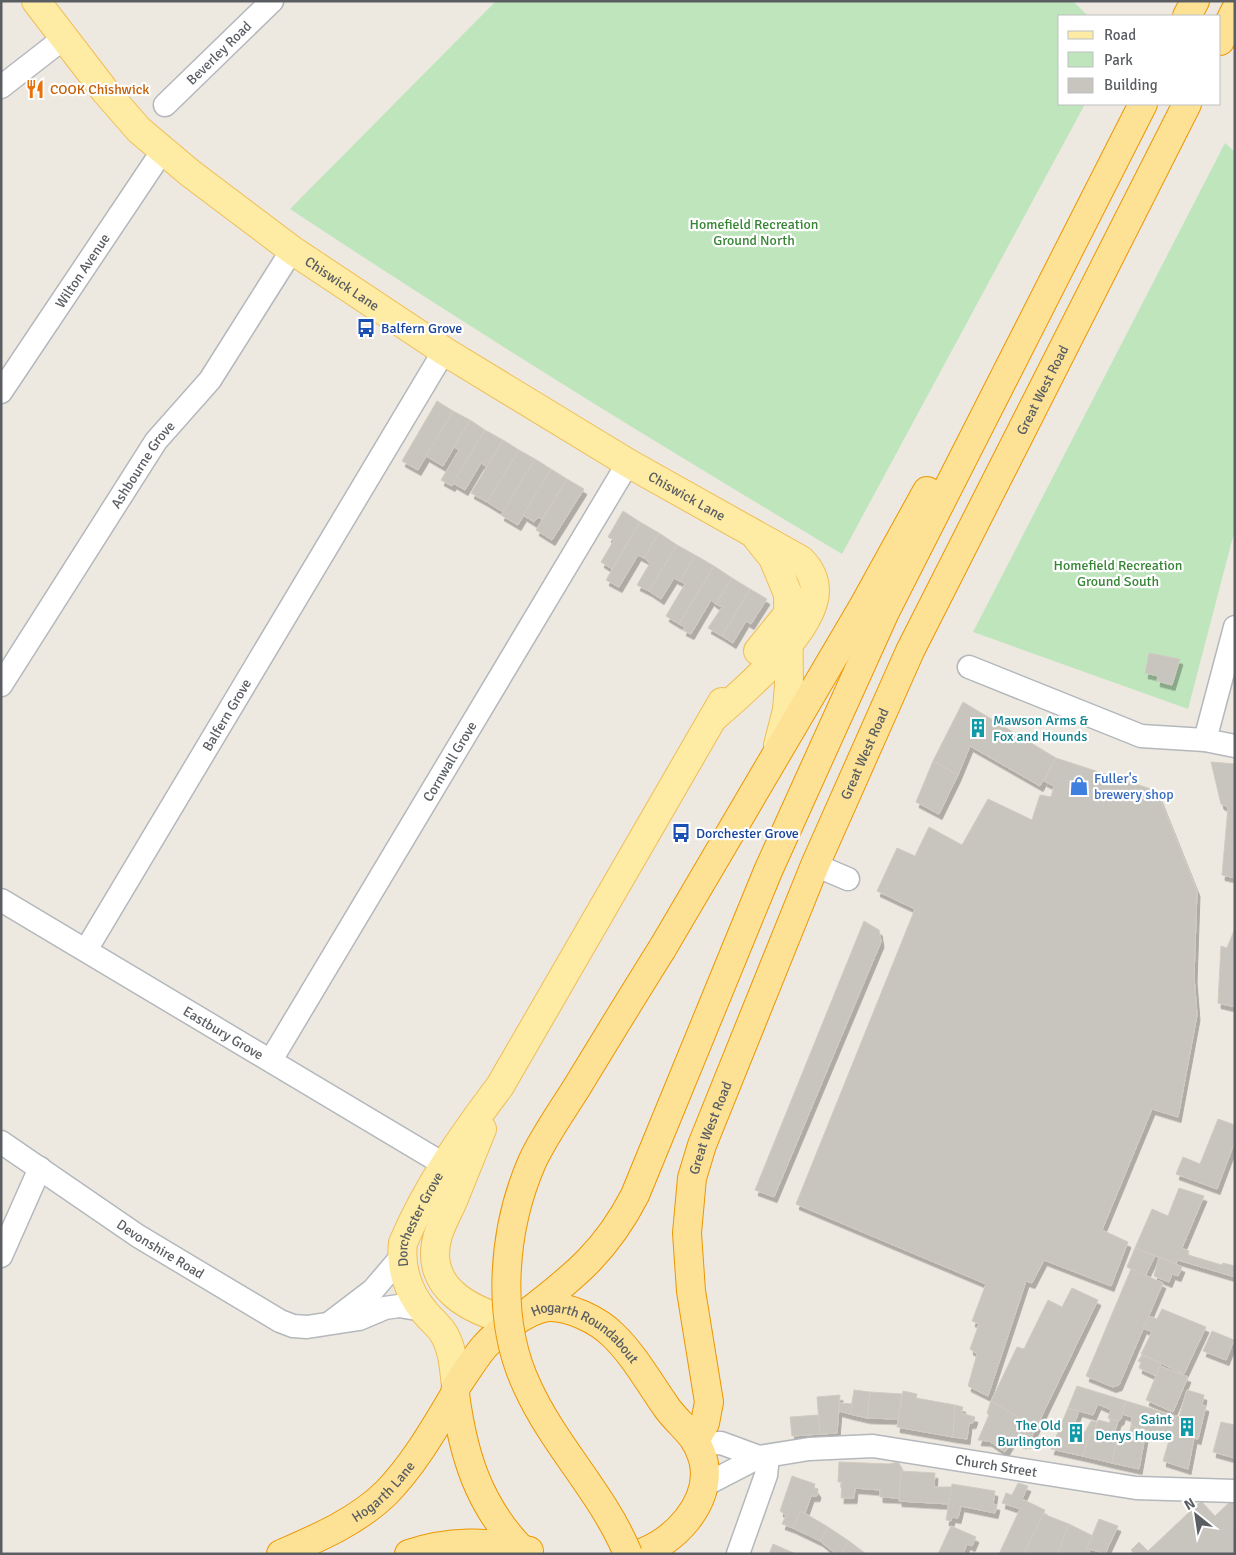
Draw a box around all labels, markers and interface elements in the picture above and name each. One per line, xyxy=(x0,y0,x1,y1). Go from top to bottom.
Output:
legend xyxy=(1058,15,1221,105)
street label: Beverley Road xyxy=(183,18,255,89)
text: Road xyxy=(1104,26,1136,44)
text: Park xyxy=(1104,51,1133,69)
text: Building xyxy=(1104,76,1158,94)
restaurant icon: COOK Chishwick xyxy=(24,78,46,100)
place label: COOK Chishwick xyxy=(50,81,149,98)
park label: Homefield Recreation Ground North xyxy=(690,216,818,249)
street label: Wilton Avenue xyxy=(52,230,114,312)
street label: Chiswick Lane xyxy=(302,253,382,315)
bus stop icon: Balfern Grove xyxy=(355,317,377,339)
place label: Balfern Grove xyxy=(381,320,462,337)
street label: Great West Road xyxy=(1013,342,1072,438)
street label: Ashbourne Grove xyxy=(107,418,179,512)
street label: Chiswick Lane xyxy=(645,468,728,525)
park label: Homefield Recreation Ground South xyxy=(1054,557,1182,590)
street label: Balfern Grove xyxy=(199,676,255,754)
street label: Great West Road xyxy=(837,705,893,802)
place label: Mawson Arms & Fox and Hounds xyxy=(993,712,1089,745)
building icon: Mawson Arms & Fox and Hounds xyxy=(967,717,989,739)
street label: Cornwall Grove xyxy=(419,718,481,805)
place label: Fuller's brewery shop xyxy=(1094,770,1174,803)
shop icon: Fuller's brewery shop xyxy=(1068,775,1090,797)
bus stop icon: Dorchester Grove xyxy=(670,822,692,844)
place label: Dorchester Grove xyxy=(696,825,799,842)
street label: Eastbury Grove xyxy=(180,1003,266,1064)
street label: Great West Road xyxy=(686,1079,736,1177)
street label: Dorchester Grove xyxy=(394,1169,447,1268)
street label: Devonshire Road xyxy=(113,1216,207,1283)
street label: Hogarth Roundabout xyxy=(528,1299,642,1367)
place label: Saint Denys House xyxy=(1095,1411,1172,1444)
building icon: Saint Denys House xyxy=(1176,1416,1198,1438)
place label: The Old Burlington xyxy=(997,1417,1061,1450)
building icon: The Old Burlington xyxy=(1065,1422,1087,1444)
street label: Church Street xyxy=(954,1451,1038,1481)
street label: Hogarth Lane xyxy=(349,1458,419,1526)
north arrow xyxy=(1171,1490,1221,1540)
text: N xyxy=(1181,1494,1198,1514)

